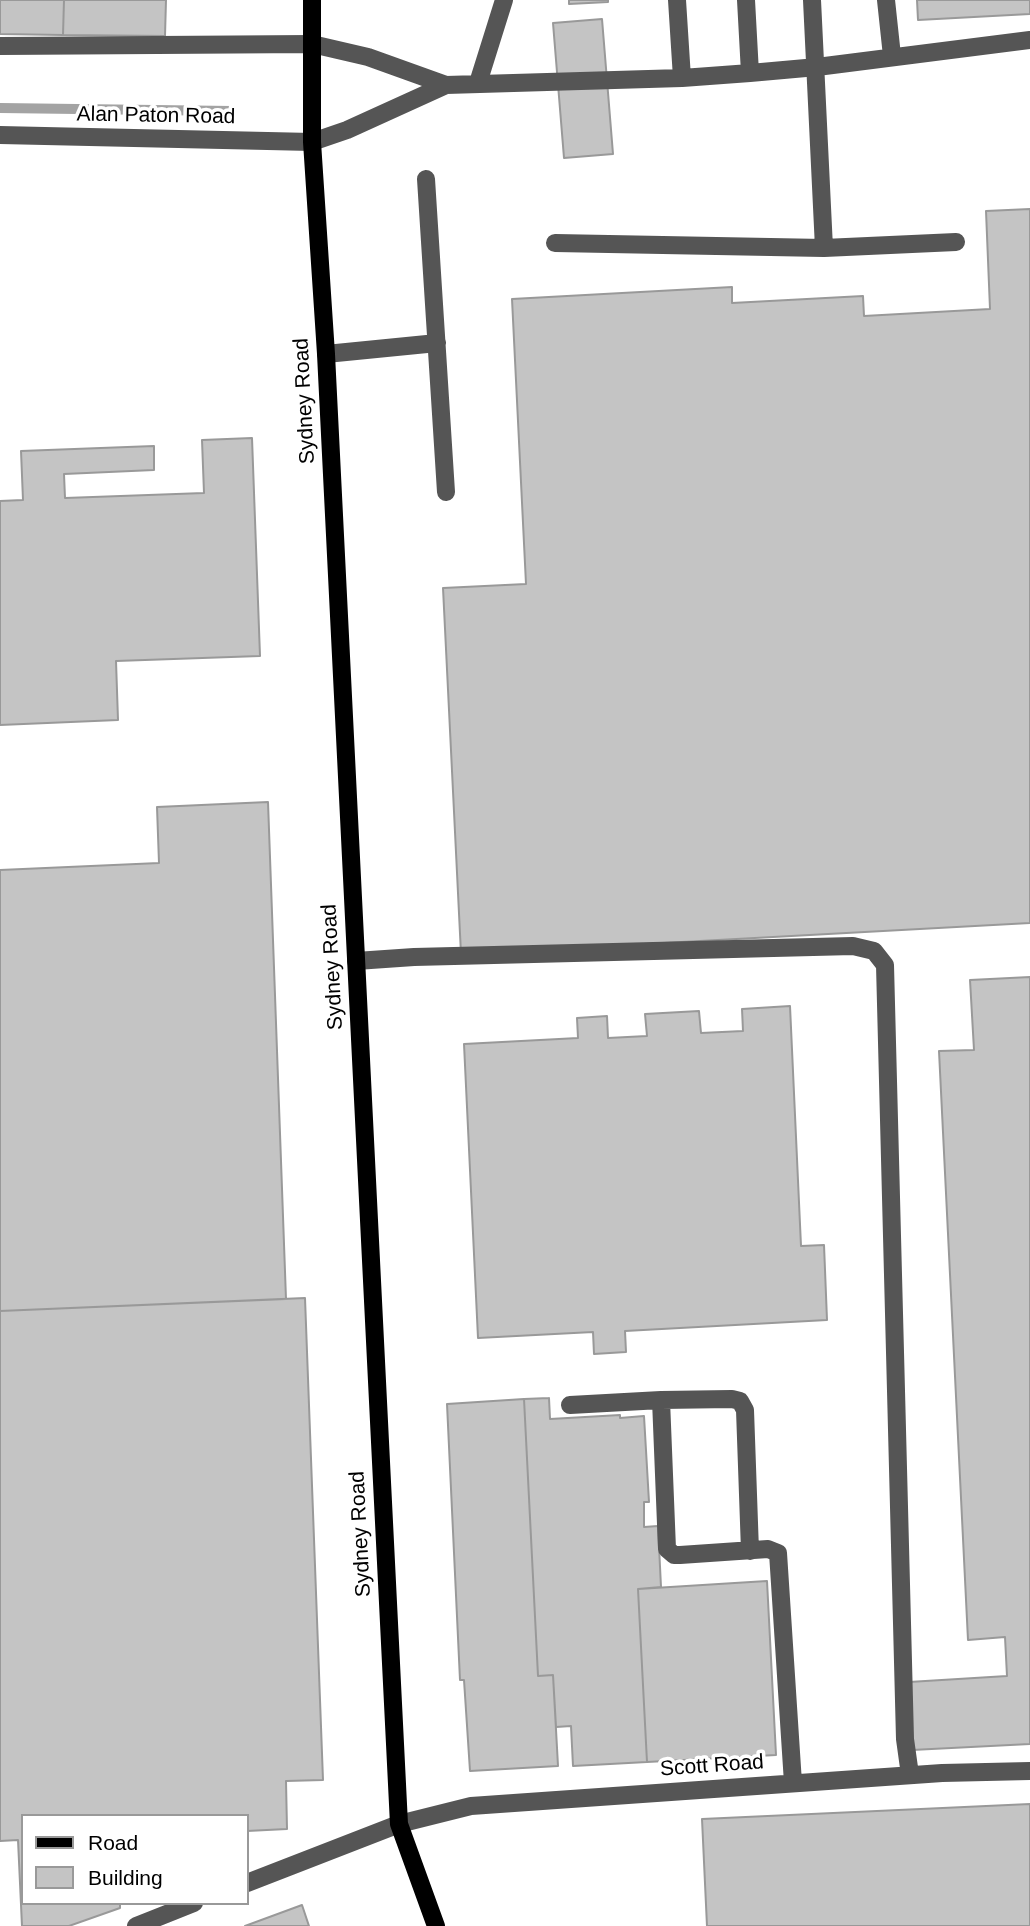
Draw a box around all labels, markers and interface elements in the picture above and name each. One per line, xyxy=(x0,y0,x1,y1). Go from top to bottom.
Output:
street label: Alan Paton Road xyxy=(76,102,236,130)
street label: Sydney Road xyxy=(289,337,321,465)
street label: Sydney Road xyxy=(317,903,349,1031)
street label: Sydney Road xyxy=(345,1470,377,1598)
street label: Scott Road xyxy=(659,1750,765,1782)
legend xyxy=(21,1814,248,1905)
text: Road xyxy=(88,1831,138,1854)
text: Building xyxy=(88,1866,163,1889)

